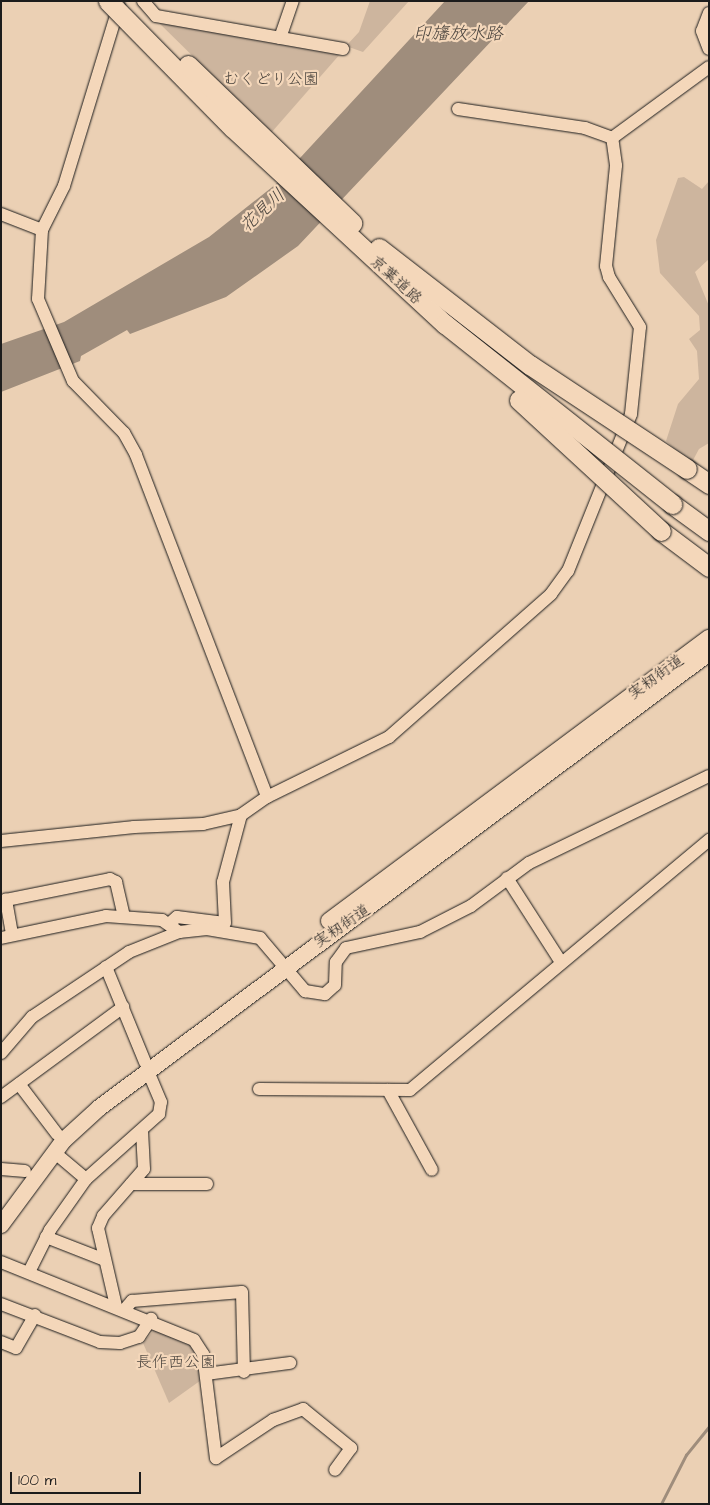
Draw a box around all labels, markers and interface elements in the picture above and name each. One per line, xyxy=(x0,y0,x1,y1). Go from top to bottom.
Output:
water label: 印旛放水路 xyxy=(413,23,503,45)
park label: むくどり公園 xyxy=(223,69,319,89)
water label: 花見川 xyxy=(236,185,290,237)
street label: 京葉道路 xyxy=(366,251,426,309)
street label: 実籾街道 xyxy=(624,650,688,704)
street label: 実籾街道 xyxy=(310,900,374,952)
park label: 長作西公園 xyxy=(136,1352,216,1372)
scale bar xyxy=(12,1462,144,1494)
text: 100 m xyxy=(18,1470,57,1491)

